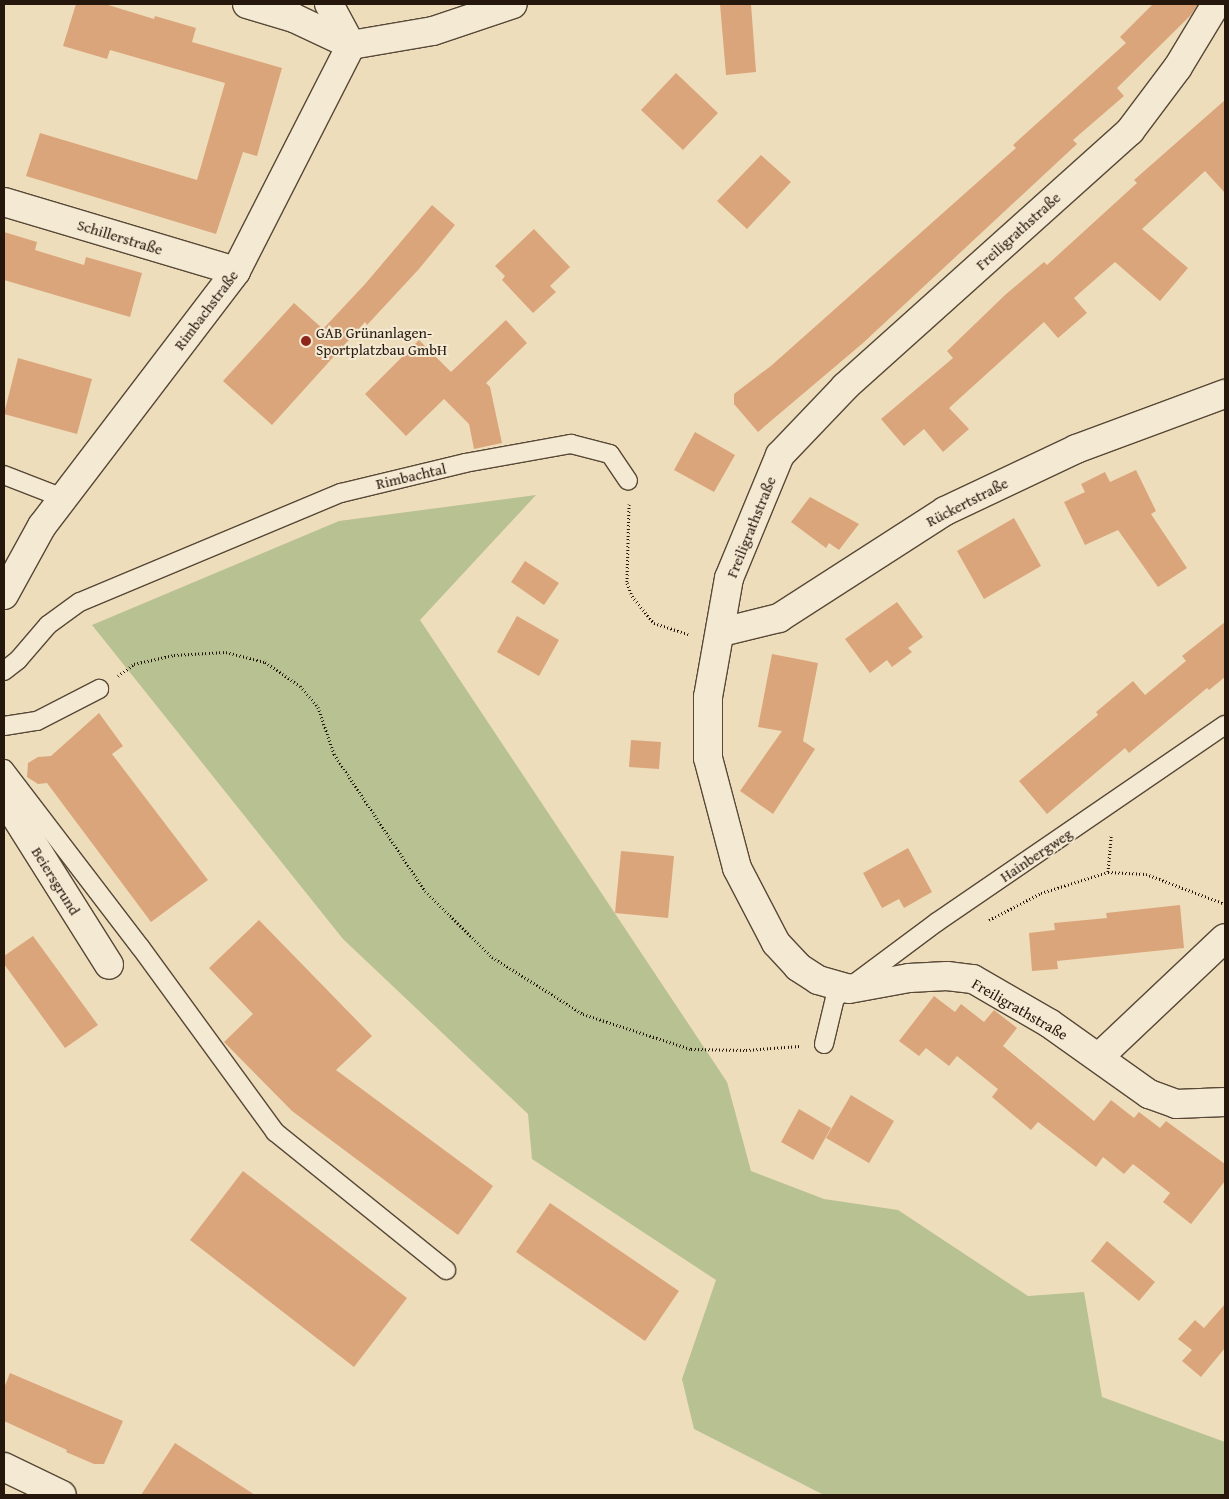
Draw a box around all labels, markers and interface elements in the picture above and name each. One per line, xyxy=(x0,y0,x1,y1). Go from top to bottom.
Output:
street label: Freiligrathstraße xyxy=(972,188,1064,274)
street label: Schillerstraße xyxy=(75,215,165,259)
street label: Rimbachstraße xyxy=(170,267,242,353)
place label: GAB Grünanlagen- Sportplatzbau GmbH xyxy=(316,323,447,358)
marker: GAB Grünanlagen- Sportplatzbau GmbH xyxy=(300,335,312,347)
street label: Rimbachtal xyxy=(374,459,448,493)
street label: Freiligrathstraße xyxy=(723,474,779,580)
street label: Rückertstraße xyxy=(923,474,1011,530)
street label: Hainbergweg xyxy=(997,824,1075,886)
street label: Beiersgrund xyxy=(28,844,84,918)
street label: Freiligrathstraße xyxy=(969,974,1071,1044)

